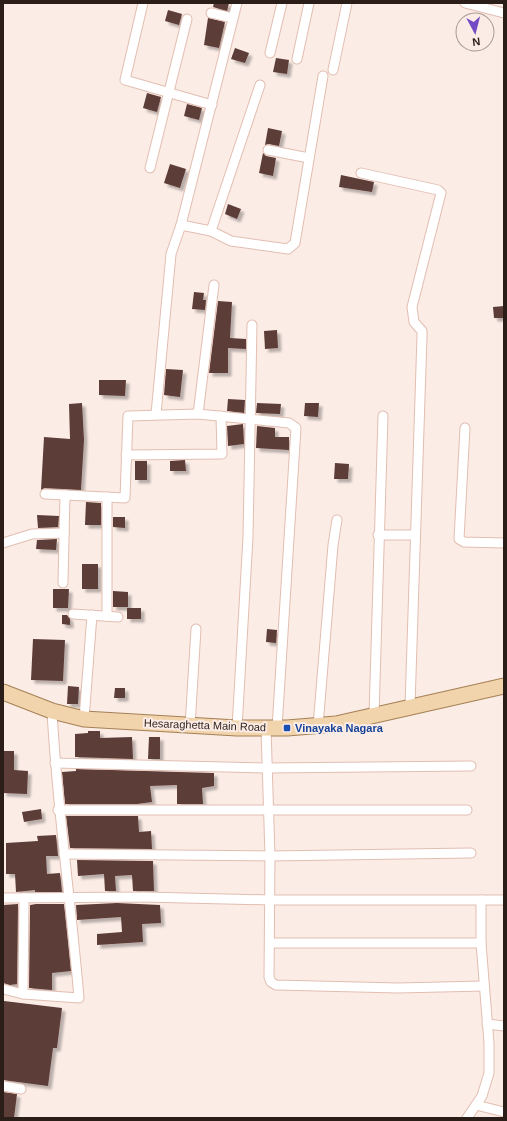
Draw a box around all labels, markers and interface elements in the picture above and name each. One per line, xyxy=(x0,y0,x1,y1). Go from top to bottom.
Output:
north arrow xyxy=(455,12,495,52)
text: N xyxy=(471,35,481,48)
street label: Hesaraghetta Main Road xyxy=(144,717,266,733)
place label: Vinayaka Nagara xyxy=(295,722,384,734)
marker: Vinayaka Nagara xyxy=(282,723,292,733)

